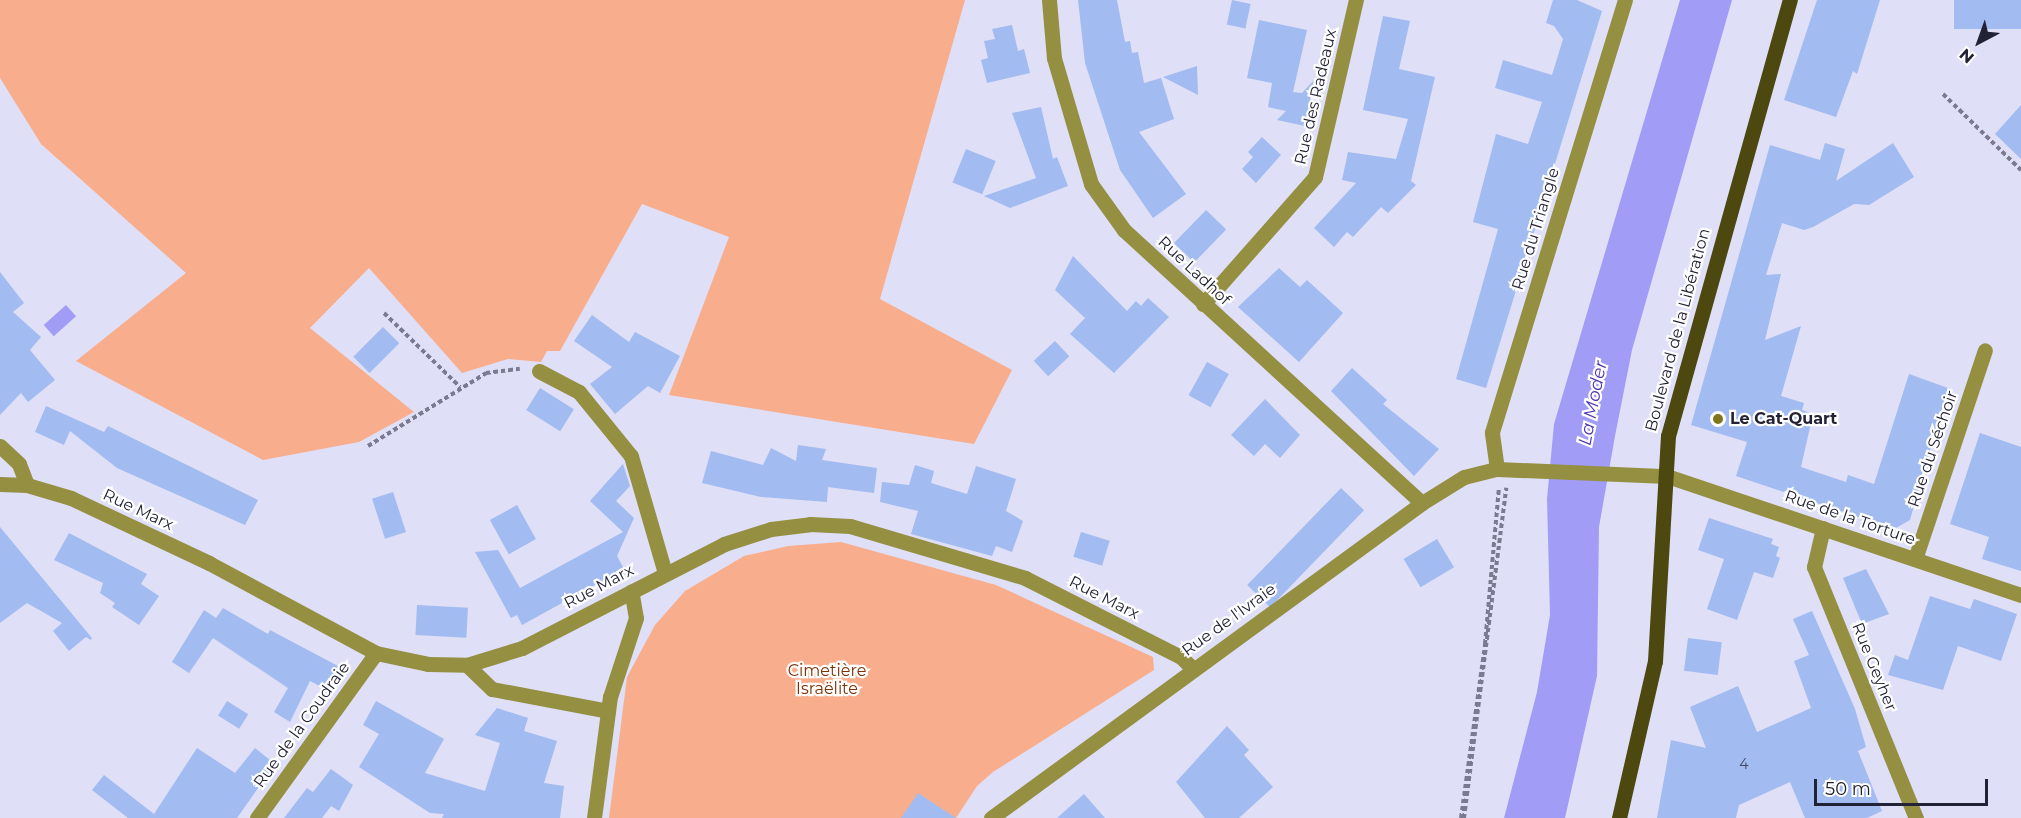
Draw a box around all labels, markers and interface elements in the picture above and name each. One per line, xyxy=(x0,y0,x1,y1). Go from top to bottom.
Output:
north arrow xyxy=(1949,12,2009,72)
street label: Rue des Radeaux xyxy=(1291,27,1341,167)
text: N xyxy=(1956,45,1978,67)
street label: Rue du Triangle xyxy=(1508,166,1564,292)
street label: Boulevard de la Libération xyxy=(1642,226,1714,434)
street label: Rue Ladhof xyxy=(1154,233,1234,309)
water label: La Moder xyxy=(1574,359,1612,447)
street label: Rue du Séchoir xyxy=(1904,388,1962,510)
place label: Le Cat-Quart xyxy=(1730,409,1837,429)
marker: Le Cat-Quart xyxy=(1711,412,1725,426)
street label: Rue Marx xyxy=(100,485,176,535)
street label: Rue de la Torture xyxy=(1782,487,1918,549)
street label: Rue Marx xyxy=(561,561,637,613)
street label: Rue Marx xyxy=(1066,572,1142,624)
street label: Rue de l'Ivraie xyxy=(1178,580,1280,660)
street label: Rue Geyher xyxy=(1848,620,1900,714)
street label: Rue de la Coudraie xyxy=(250,658,354,792)
park label: Cimetière Israëlite xyxy=(788,661,866,699)
house number: 4 xyxy=(1739,756,1749,772)
scale bar xyxy=(1817,767,1991,805)
text: 50 m xyxy=(1825,778,1871,800)

